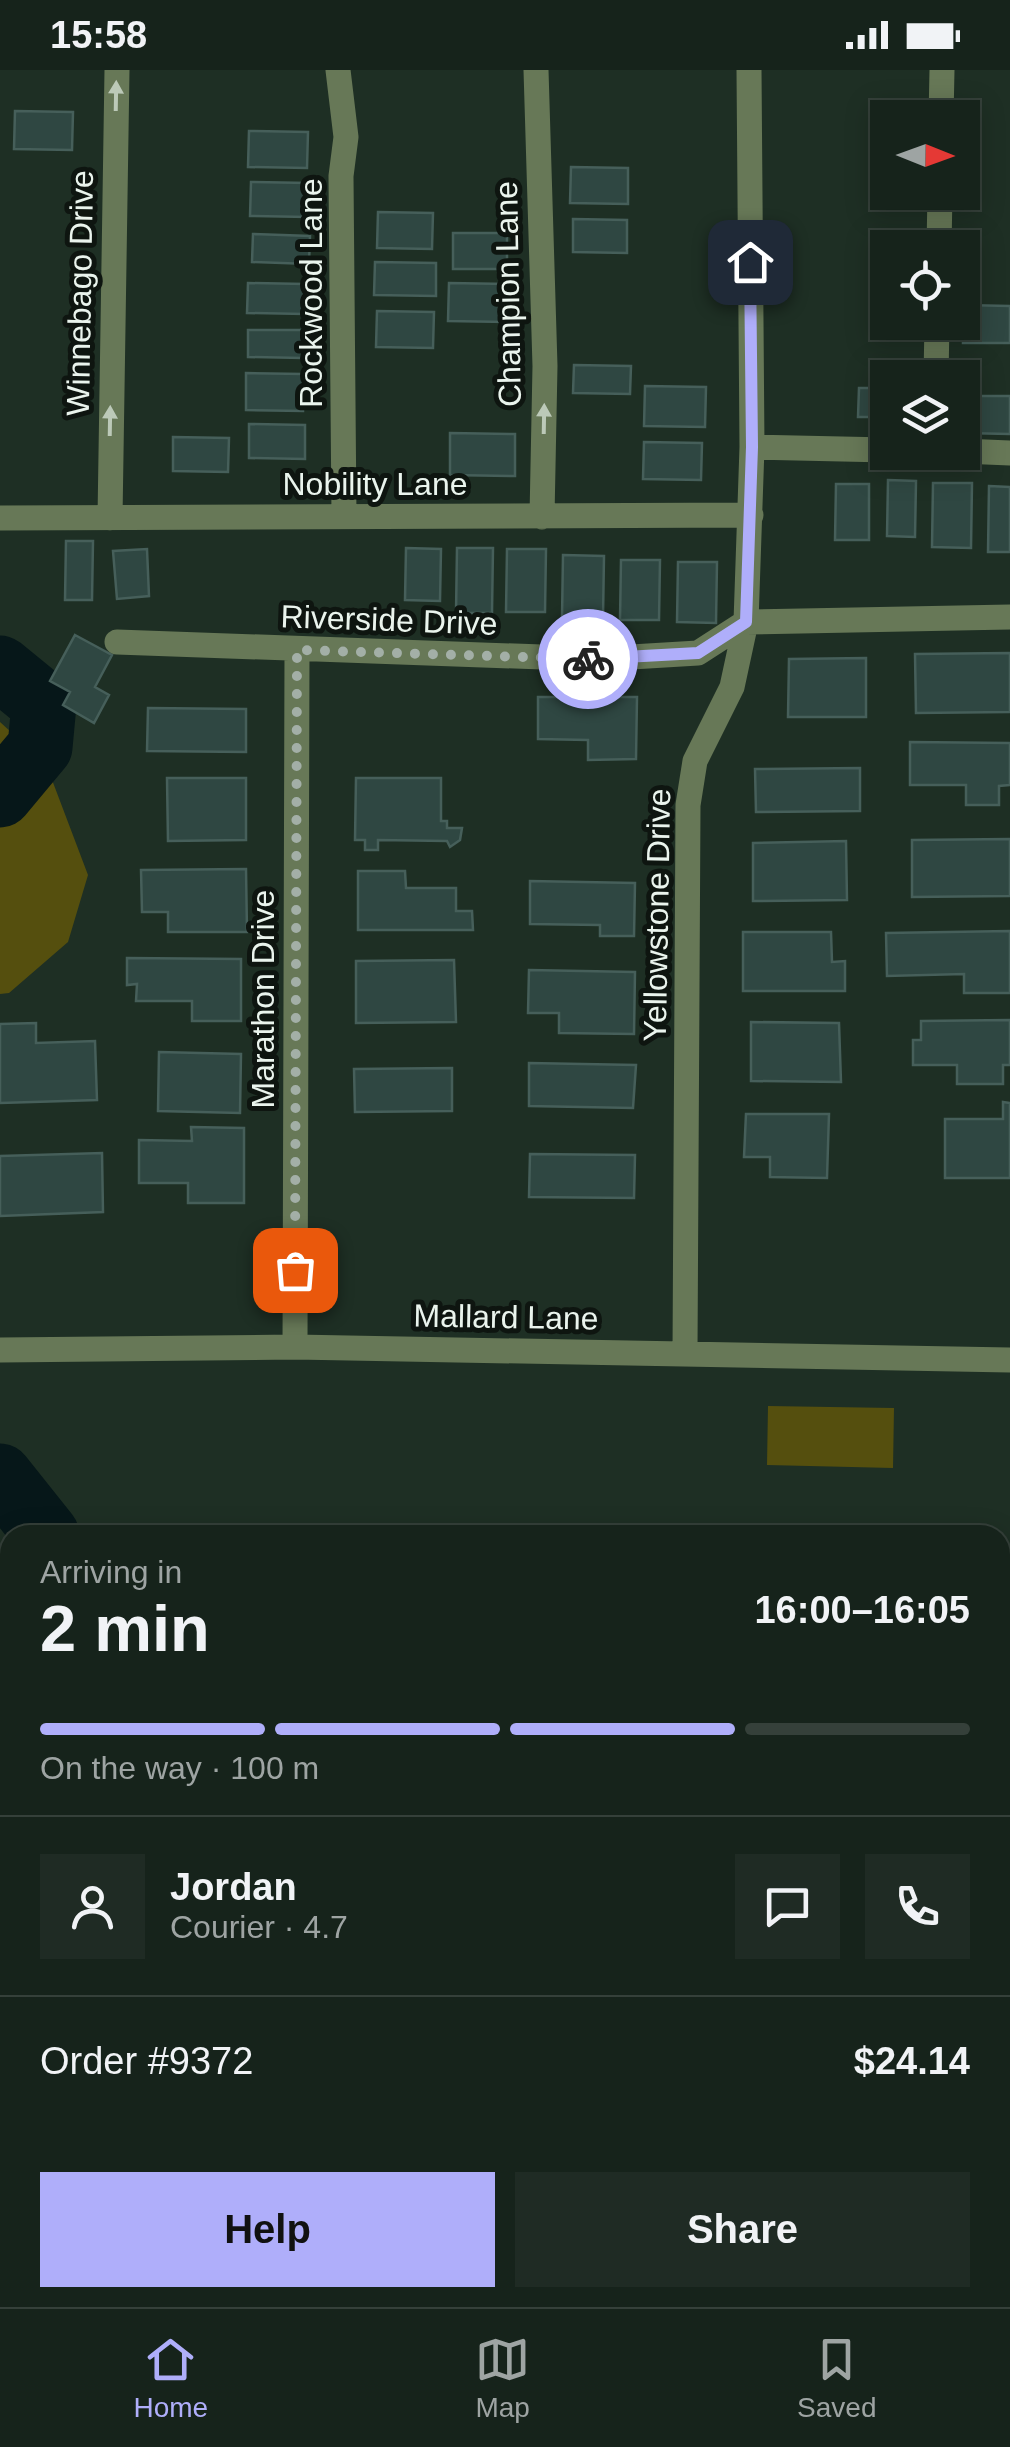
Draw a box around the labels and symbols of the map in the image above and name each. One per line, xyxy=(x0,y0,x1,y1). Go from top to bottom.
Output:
one-way arrow xyxy=(108,79,124,111)
north arrow xyxy=(870,100,980,210)
street label: Winnebago Drive xyxy=(60,170,100,416)
street label: Rockwood Lane xyxy=(293,178,329,408)
street label: Champion Lane xyxy=(488,181,528,407)
pin xyxy=(708,220,793,305)
one-way arrow xyxy=(536,403,552,435)
one-way arrow xyxy=(102,404,118,436)
street label: Nobility Lane xyxy=(283,466,468,502)
street label: Riverside Drive xyxy=(280,598,498,642)
courier xyxy=(538,609,638,709)
street label: Yellowstone Drive xyxy=(637,788,677,1042)
street label: Marathon Drive xyxy=(245,890,281,1108)
pin xyxy=(253,1228,338,1313)
street label: Mallard Lane xyxy=(413,1297,599,1337)

